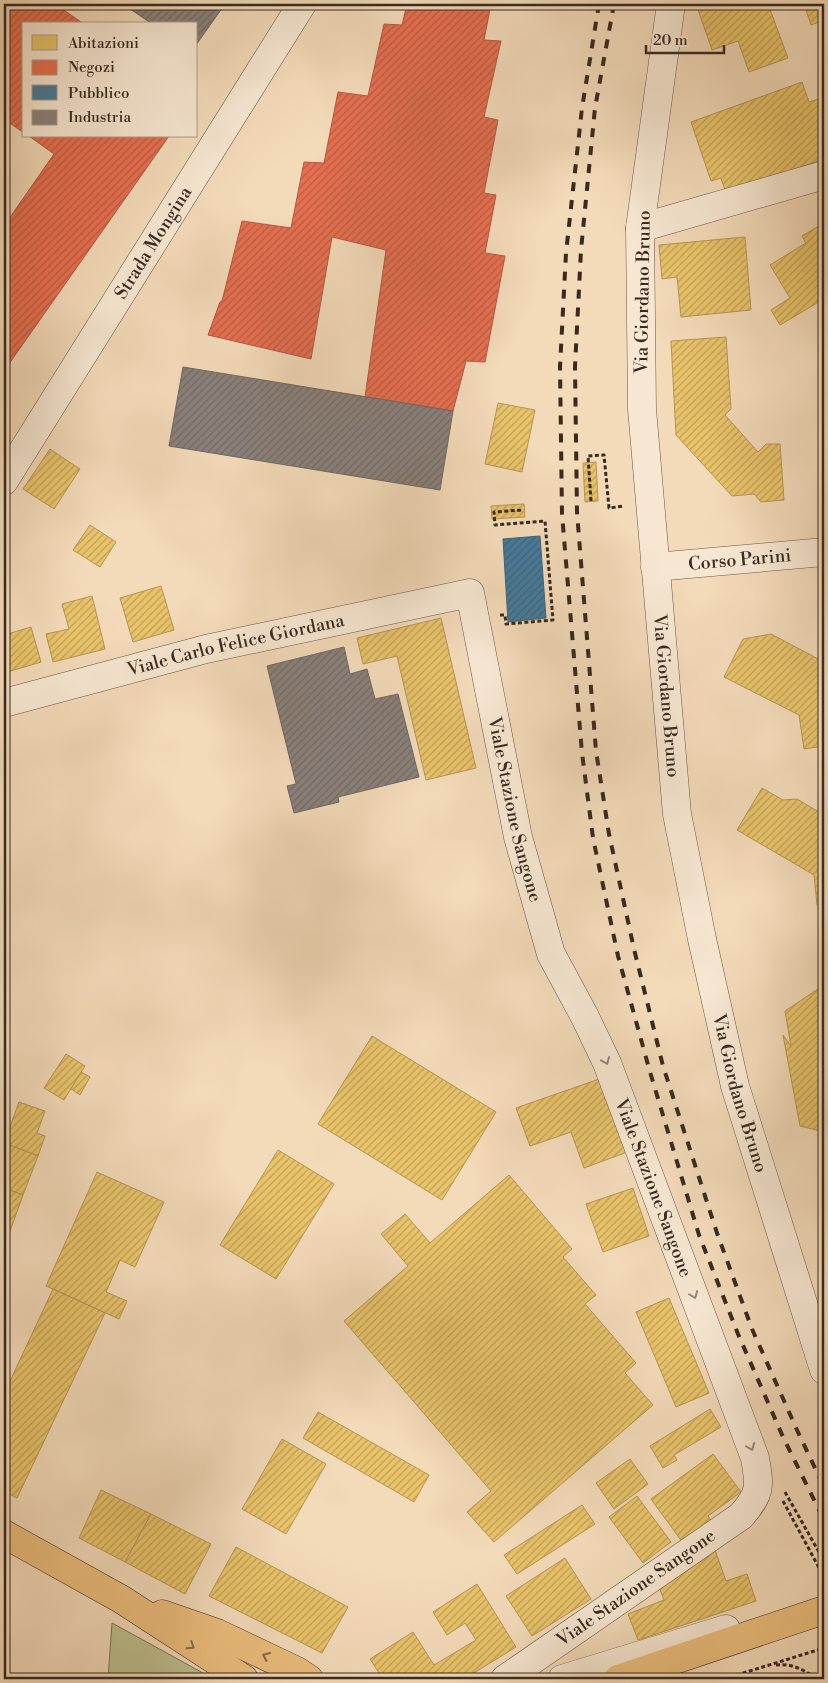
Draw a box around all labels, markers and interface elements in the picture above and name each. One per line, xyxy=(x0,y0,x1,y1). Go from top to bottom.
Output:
legend xyxy=(22,22,198,138)
scale bar xyxy=(646,22,723,54)
text: 20 m xyxy=(653,31,688,50)
text: Abitazioni xyxy=(67,34,139,53)
text: Negozi xyxy=(68,58,115,77)
text: Pubblico xyxy=(68,84,129,103)
text: Industria xyxy=(68,108,131,127)
street label: Strada Mongina xyxy=(109,181,197,303)
street label: Via Giordano Bruno xyxy=(630,210,656,375)
street label: Corso Parini xyxy=(687,543,792,576)
street label: Viale Carlo Felice Giordana xyxy=(124,608,347,681)
street label: Via Giordano Bruno xyxy=(648,612,685,778)
street label: Viale Stazione Sangone xyxy=(483,714,547,904)
street label: Via Giordano Bruno xyxy=(707,1011,773,1175)
one-way arrow xyxy=(599,1056,610,1065)
street label: Viale Stazione Sangone xyxy=(609,1094,698,1280)
one-way arrow xyxy=(688,1290,698,1299)
one-way arrow xyxy=(745,1443,755,1451)
street label: Viale Stazione Sangone xyxy=(551,1524,720,1652)
one-way arrow xyxy=(186,1639,195,1649)
one-way arrow xyxy=(262,1652,271,1663)

